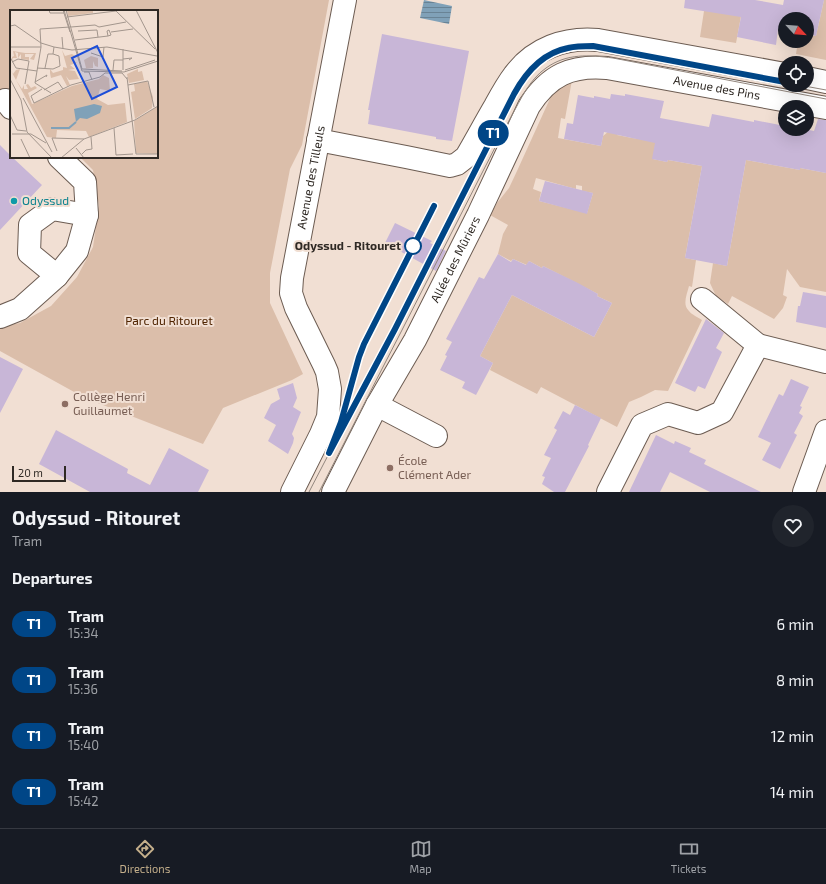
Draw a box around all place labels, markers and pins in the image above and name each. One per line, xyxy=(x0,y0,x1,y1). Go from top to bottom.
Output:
place label: Odyssud xyxy=(22,193,69,207)
marker: Odyssud xyxy=(9,196,19,206)
marker: Odyssud - Ritouret xyxy=(404,237,422,255)
place label: Odyssud - Ritouret xyxy=(295,238,401,253)
place label: Collège Henri Guillaumet xyxy=(73,389,145,417)
marker: Collège Henri Guillaumet xyxy=(60,399,70,409)
place label: École Clément Ader xyxy=(398,453,472,481)
marker: École Clément Ader xyxy=(385,463,395,473)

